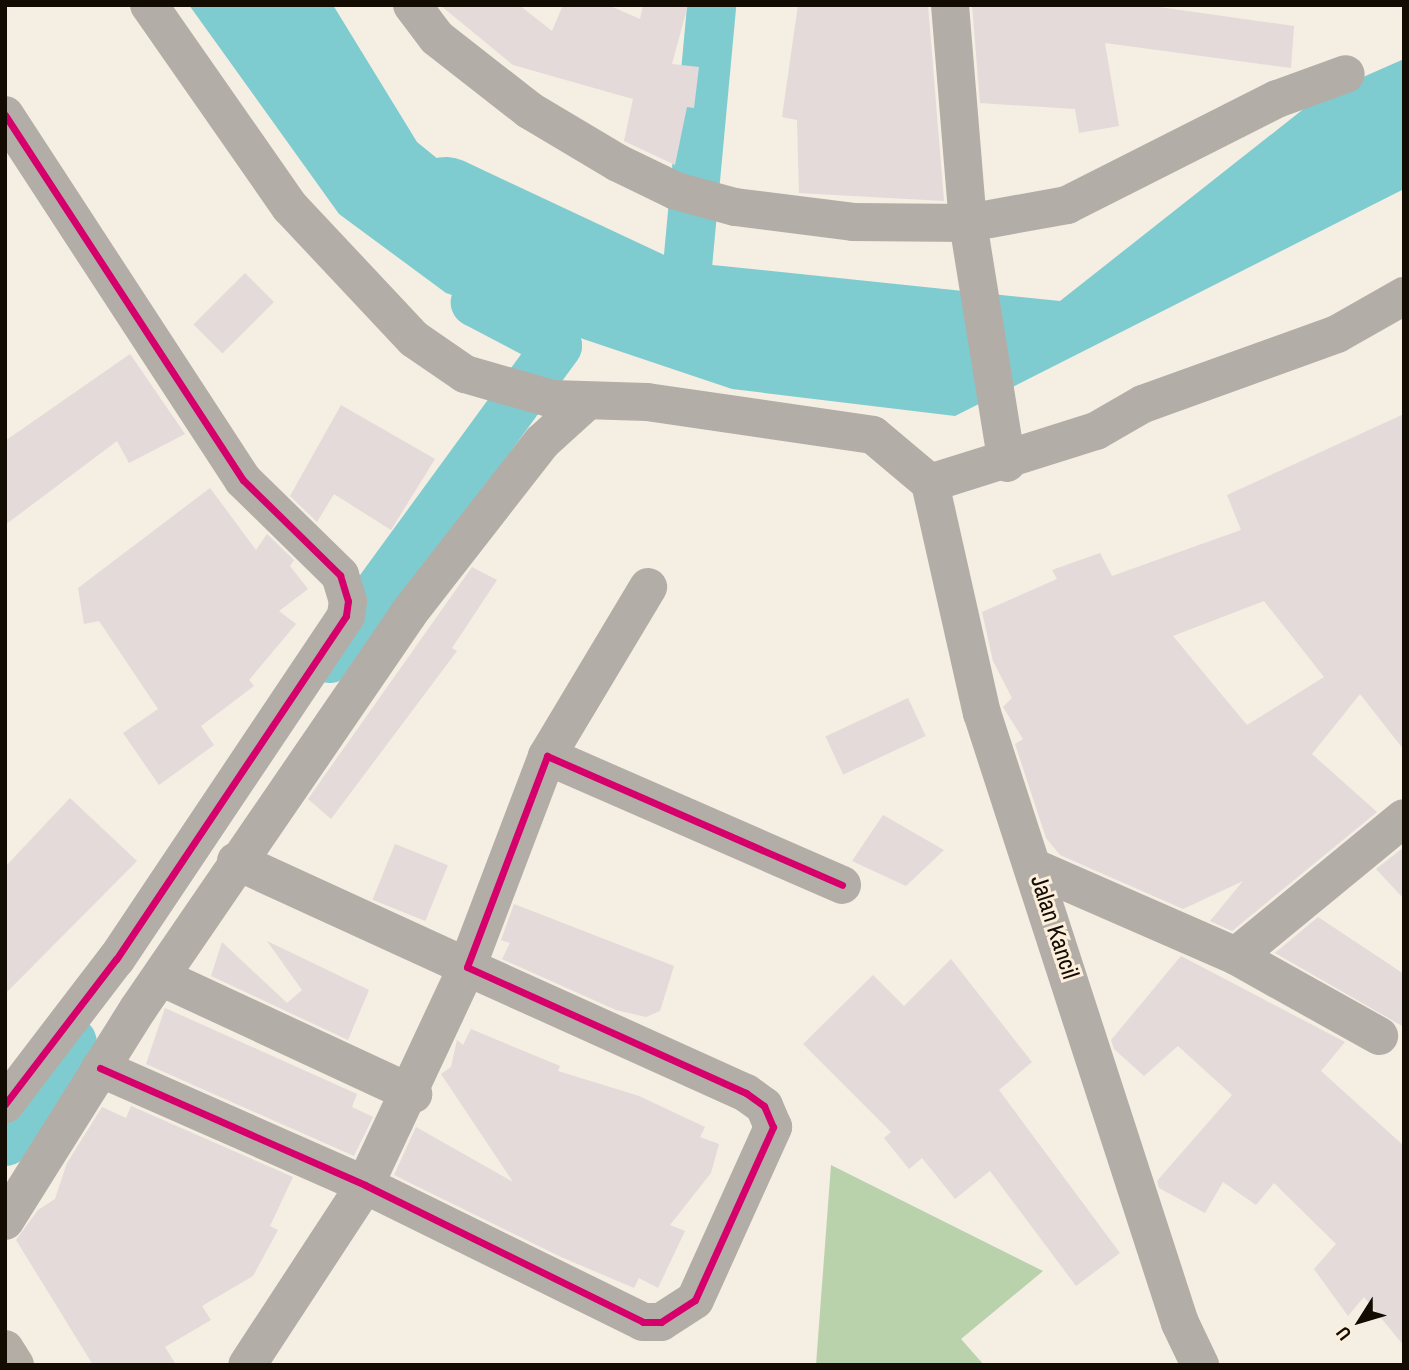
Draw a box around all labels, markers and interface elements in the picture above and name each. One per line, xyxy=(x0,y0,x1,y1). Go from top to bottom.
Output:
street label: Jalan Kancil xyxy=(1025,872,1085,982)
north arrow xyxy=(1325,1286,1395,1356)
text: U xyxy=(1329,1321,1357,1346)

